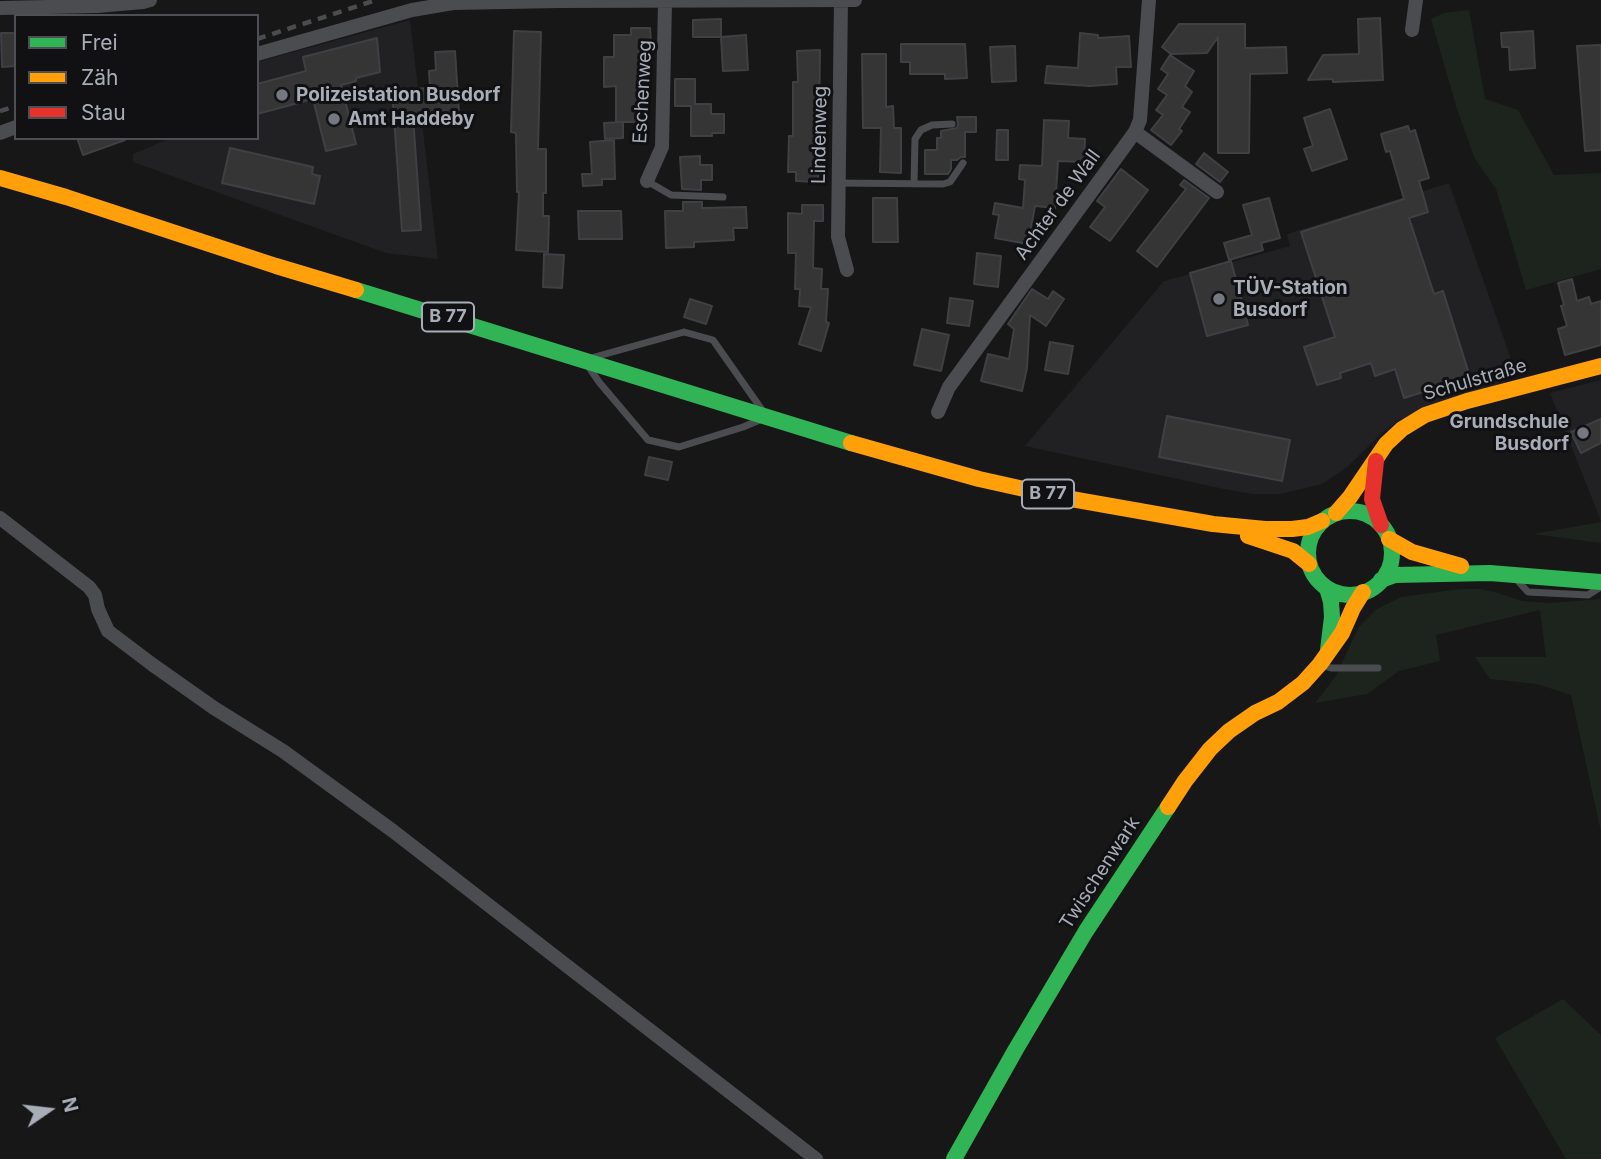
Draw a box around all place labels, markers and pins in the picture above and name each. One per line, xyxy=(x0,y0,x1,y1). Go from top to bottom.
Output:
place label: Polizeistation Busdorf xyxy=(296,84,500,106)
marker: Polizeistation Busdorf xyxy=(274,87,290,103)
place label: Amt Haddeby xyxy=(348,108,475,130)
marker: Amt Haddeby xyxy=(326,111,342,127)
place label: TÜV-Station Busdorf xyxy=(1233,277,1348,321)
marker: TÜV-Station Busdorf xyxy=(1211,291,1227,307)
place label: Grundschule Busdorf xyxy=(1449,411,1569,455)
marker: Grundschule Busdorf xyxy=(1575,425,1591,441)

